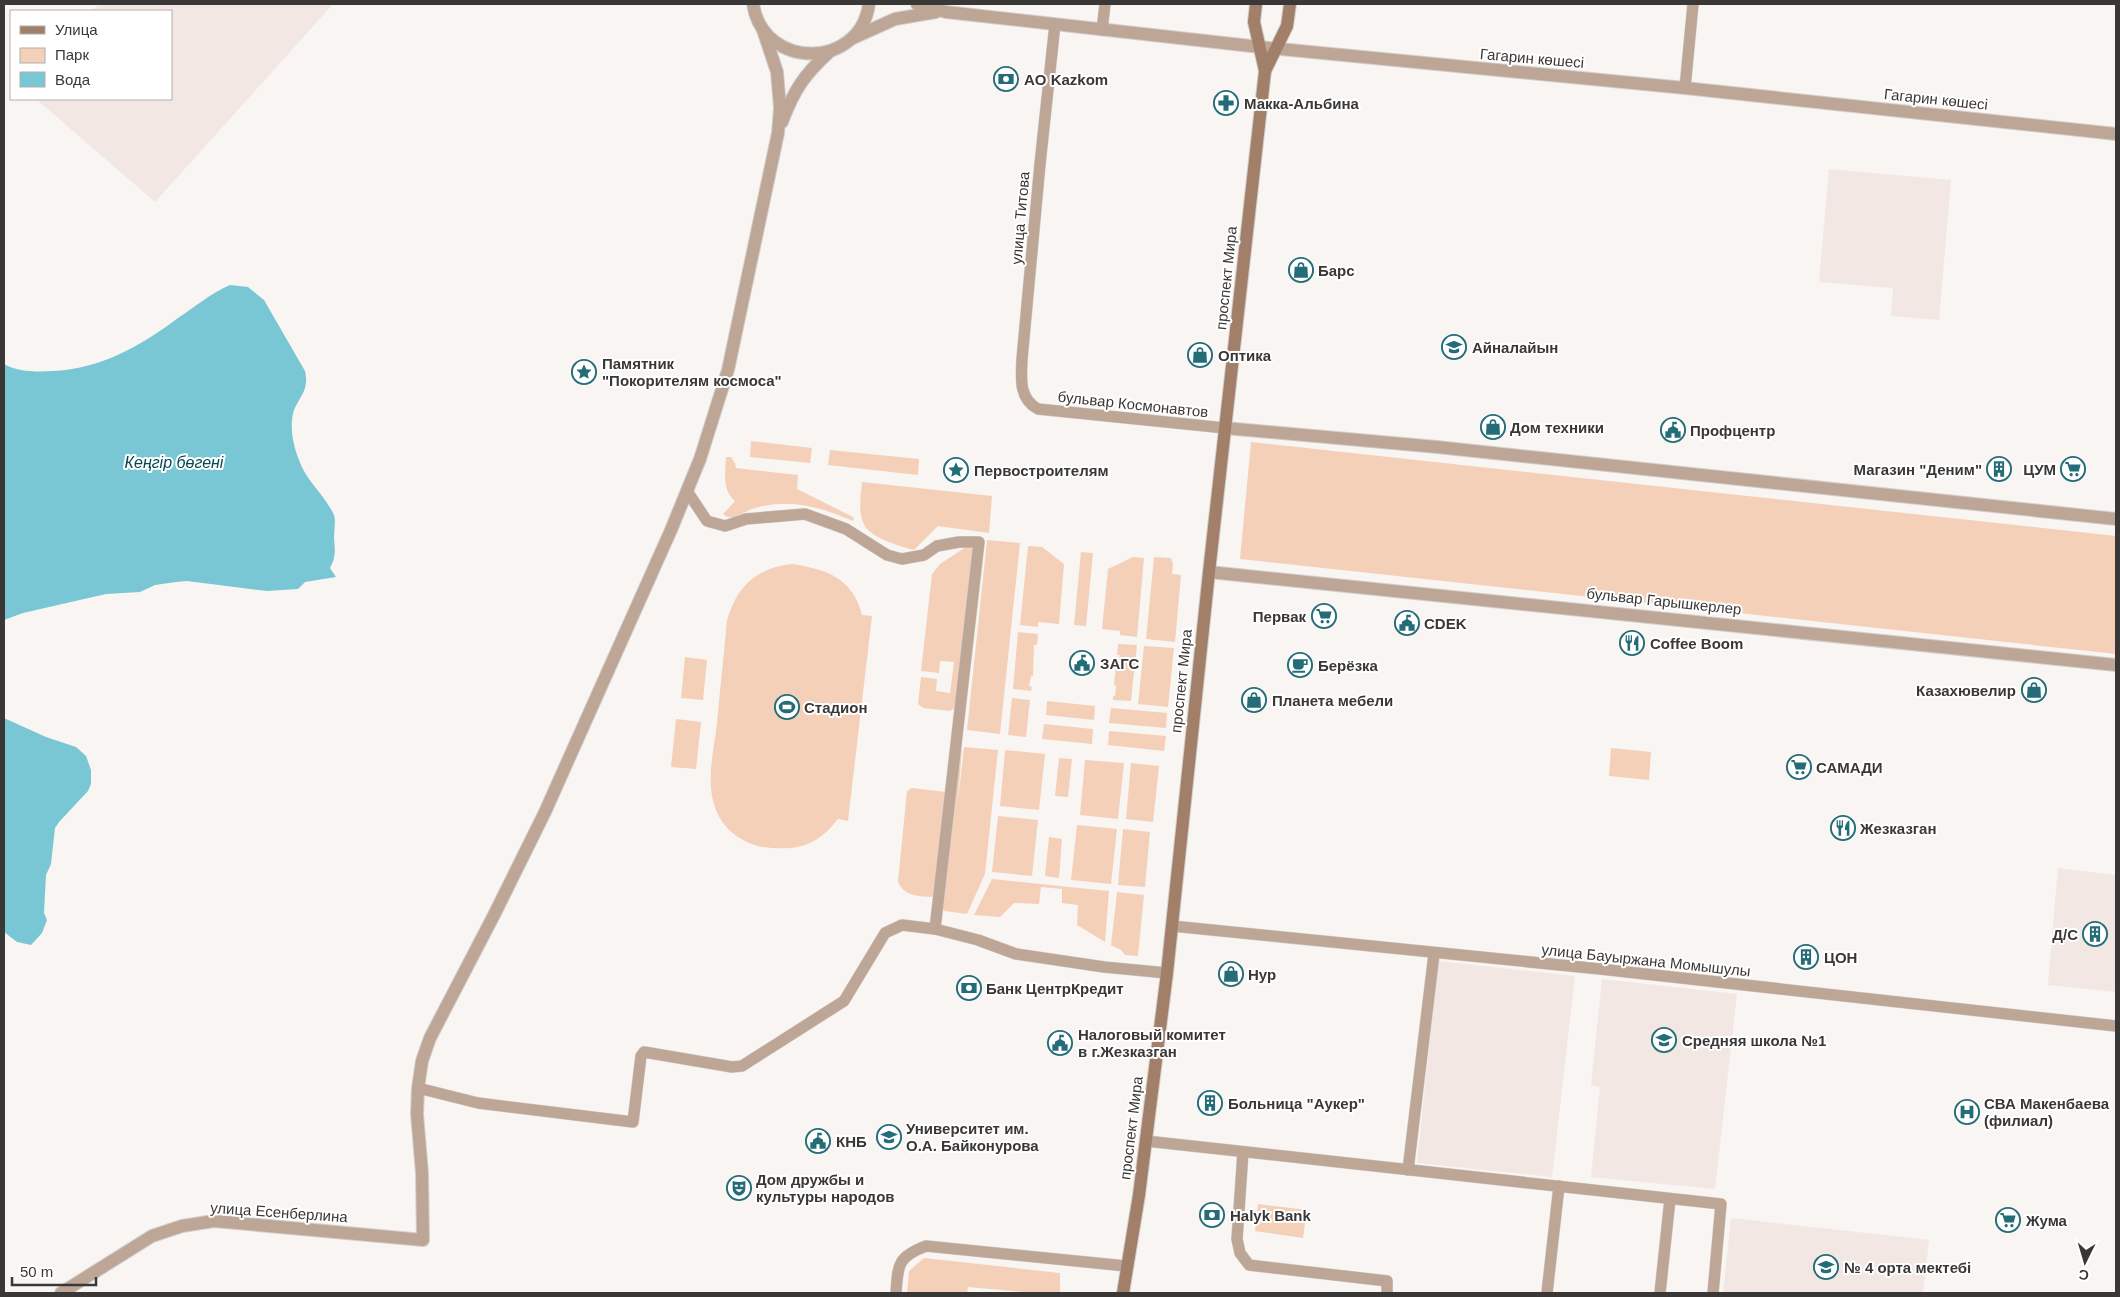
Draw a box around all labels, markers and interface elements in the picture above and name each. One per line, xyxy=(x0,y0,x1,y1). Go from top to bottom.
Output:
legend xyxy=(10,10,172,100)
text: Улица xyxy=(55,21,98,38)
street label: Гагарин көшесі xyxy=(1479,45,1585,71)
text: Парк xyxy=(55,46,89,63)
bank icon: AO Kazkom xyxy=(993,66,1019,92)
text: Вода xyxy=(55,71,91,88)
place label: AO Kazkom xyxy=(1024,71,1108,88)
street label: Гагарин көшесі xyxy=(1883,85,1989,113)
pharmacy icon: Макка-Альбина xyxy=(1213,90,1239,116)
place label: Макка-Альбина xyxy=(1244,95,1360,112)
street label: улица Титова xyxy=(1007,170,1033,265)
street label: проспект Мира xyxy=(1212,225,1240,331)
shop icon: Барс xyxy=(1288,257,1314,283)
place label: Барс xyxy=(1318,262,1355,279)
school or university icon: Айналайын xyxy=(1441,334,1467,360)
place label: Айналайын xyxy=(1472,339,1558,356)
shop icon: Оптика xyxy=(1187,342,1213,368)
place label: Оптика xyxy=(1218,347,1272,364)
place label: Памятник "Покорителям космоса" xyxy=(602,355,782,389)
place icon: Памятник "Покорителям космоса" xyxy=(571,359,597,385)
street label: бульвар Космонавтов xyxy=(1057,388,1209,420)
shop icon: Дом техники xyxy=(1480,414,1506,440)
public building icon: Профцентр xyxy=(1660,417,1686,443)
place label: Дом техники xyxy=(1510,419,1604,436)
place label: Профцентр xyxy=(1690,422,1775,439)
water label: Кеңгір бөгені xyxy=(125,454,224,471)
building icon: Магазин "Деним" xyxy=(1986,456,2012,482)
supermarket icon: ЦУМ xyxy=(2060,456,2086,482)
place icon: Первостроителям xyxy=(943,457,969,483)
place label: Магазин "Деним" xyxy=(1853,461,1982,478)
place label: ЦУМ xyxy=(2023,461,2056,478)
place label: Первостроителям xyxy=(974,462,1109,479)
street label: бульвар Гарышкерлер xyxy=(1586,584,1742,618)
supermarket icon: Первак xyxy=(1311,603,1337,629)
place label: Первак xyxy=(1253,608,1306,625)
public building icon: CDEK xyxy=(1394,610,1420,636)
place label: CDEK xyxy=(1424,615,1467,632)
street label: проспект Мира xyxy=(1167,628,1195,734)
restaurant icon: Coffee Boom xyxy=(1619,630,1645,656)
place label: Coffee Boom xyxy=(1650,635,1743,652)
public building icon: ЗАГС xyxy=(1069,650,1095,676)
cafe icon: Берёзка xyxy=(1287,652,1313,678)
place label: ЗАГС xyxy=(1100,655,1140,672)
place label: Берёзка xyxy=(1318,657,1379,674)
shop icon: Казахювелир xyxy=(2021,677,2047,703)
place label: Казахювелир xyxy=(1916,682,2016,699)
shop icon: Планета мебели xyxy=(1241,687,1267,713)
place label: Планета мебели xyxy=(1272,692,1393,709)
sports icon: Стадион xyxy=(774,694,800,720)
place label: Стадион xyxy=(804,699,868,716)
supermarket icon: САМАДИ xyxy=(1786,754,1812,780)
place label: САМАДИ xyxy=(1816,759,1883,776)
restaurant icon: Жезказган xyxy=(1830,815,1856,841)
place label: Жезказган xyxy=(1859,820,1937,837)
building icon: Д/С xyxy=(2082,921,2108,947)
place label: Д/С xyxy=(2052,926,2078,943)
street label: улица Бауыржана Момышулы xyxy=(1541,941,1751,979)
building icon: ЦОН xyxy=(1793,944,1819,970)
place label: ЦОН xyxy=(1824,949,1857,966)
shop icon: Нур xyxy=(1218,961,1244,987)
place label: Нур xyxy=(1248,966,1276,983)
bank icon: Банк ЦентрКредит xyxy=(956,975,982,1001)
place label: Банк ЦентрКредит xyxy=(986,980,1124,997)
place label: Налоговый комитет в г.Жезказган xyxy=(1078,1026,1226,1060)
school or university icon: Средняя школа №1 xyxy=(1651,1027,1677,1053)
public building icon: Налоговый комитет в г.Жезказган xyxy=(1047,1030,1073,1056)
place label: Средняя школа №1 xyxy=(1682,1032,1826,1049)
street label: проспект Мира xyxy=(1116,1075,1146,1181)
building icon: Больница "Аукер" xyxy=(1197,1090,1223,1116)
place label: Больница "Аукер" xyxy=(1228,1095,1365,1112)
place label: СВА Макенбаева (филиал) xyxy=(1984,1095,2110,1129)
hospital icon: СВА Макенбаева (филиал) xyxy=(1954,1099,1980,1125)
place label: Университет им. О.А. Байконурова xyxy=(906,1120,1039,1154)
school or university icon: Университет им. О.А. Байконурова xyxy=(876,1124,902,1150)
public building icon: КНБ xyxy=(805,1128,831,1154)
place label: КНБ xyxy=(836,1133,867,1150)
place label: Дом дружбы и культуры народов xyxy=(756,1171,895,1205)
theatre icon: Дом дружбы и культуры народов xyxy=(726,1175,752,1201)
street label: улица Есенберлина xyxy=(210,1199,349,1225)
bank icon: Halyk Bank xyxy=(1199,1202,1225,1228)
place label: Halyk Bank xyxy=(1230,1207,1312,1224)
supermarket icon: Жума xyxy=(1995,1207,2021,1233)
place label: Жума xyxy=(2025,1212,2068,1229)
north arrow xyxy=(2060,1237,2110,1287)
scale bar xyxy=(12,1254,96,1286)
school or university icon: № 4 орта мектебі xyxy=(1813,1254,1839,1280)
place label: № 4 орта мектебі xyxy=(1844,1259,1971,1276)
text: 50 m xyxy=(20,1263,53,1280)
text: С xyxy=(2078,1267,2090,1283)

